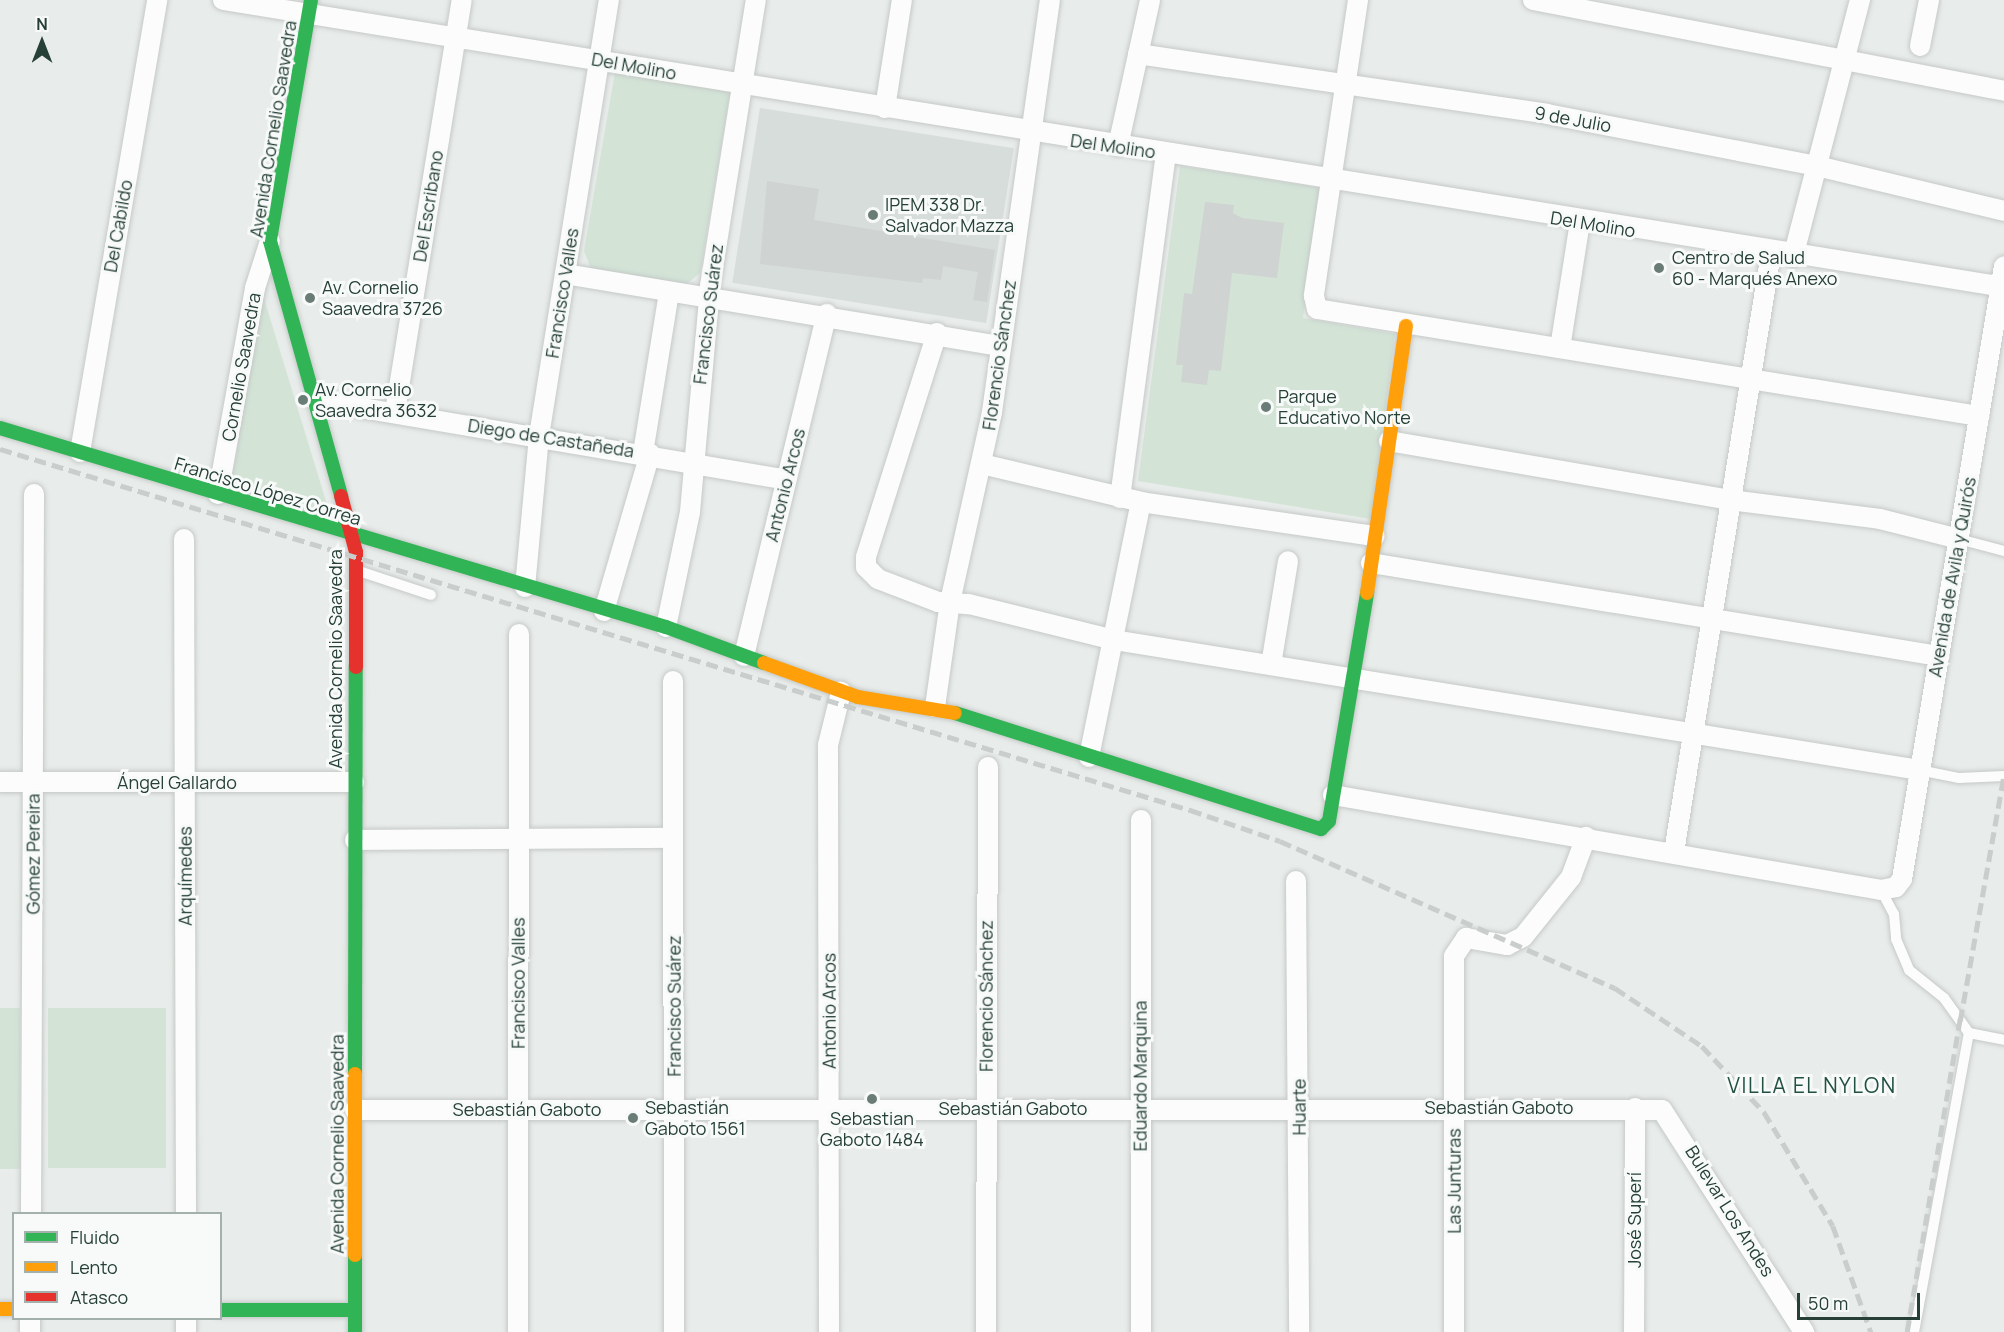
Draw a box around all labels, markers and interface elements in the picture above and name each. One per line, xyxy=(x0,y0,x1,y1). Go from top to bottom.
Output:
north arrow xyxy=(12,12,72,72)
text: N xyxy=(36,13,48,35)
street label: Avenida Cornelio Saavedra xyxy=(245,19,301,239)
street label: Del Molino xyxy=(590,48,678,84)
street label: 9 de Julio xyxy=(1533,102,1613,136)
street label: Del Molino xyxy=(1069,129,1157,163)
street label: Del Escribano xyxy=(409,149,447,263)
street label: Del Cabildo xyxy=(99,178,137,274)
place label: IPEM 338 Dr. Salvador Mazza xyxy=(885,194,1014,236)
street label: Del Molino xyxy=(1549,207,1637,241)
marker: IPEM 338 Dr. Salvador Mazza xyxy=(866,208,880,222)
street label: Francisco Valles xyxy=(541,226,583,360)
street label: Francisco Suárez xyxy=(689,243,727,385)
place label: Centro de Salud 60 - Marqués Anexo xyxy=(1672,247,1837,290)
marker: Centro de Salud 60 - Marqués Anexo xyxy=(1650,259,1668,277)
place label: Av. Cornelio Saavedra 3726 xyxy=(322,277,443,320)
street label: Florencio Sánchez xyxy=(978,278,1020,432)
street label: Cornelio Saavedra xyxy=(217,291,265,443)
marker: Av. Cornelio Saavedra 3726 xyxy=(303,291,317,305)
place label: Av. Cornelio Saavedra 3632 xyxy=(315,379,437,422)
place label: Parque Educativo Norte xyxy=(1278,386,1411,428)
marker: Av. Cornelio Saavedra 3632 xyxy=(296,393,310,407)
marker: Parque Educativo Norte xyxy=(1259,400,1273,414)
street label: Diego de Castañeda xyxy=(466,414,636,462)
street label: Antonio Arcos xyxy=(760,426,810,544)
street label: Francisco López Correa xyxy=(172,452,364,530)
street label: Avenida de Avila y Quirós xyxy=(1924,475,1980,679)
street label: Avenida Cornelio Saavedra xyxy=(324,549,346,769)
street label: Ángel Gallardo xyxy=(117,771,237,793)
street label: Gómez Pereira xyxy=(22,794,44,914)
street label: Arquímedes xyxy=(174,826,196,926)
street label: Francisco Valles xyxy=(507,917,529,1049)
street label: Florencio Sánchez xyxy=(975,920,997,1072)
street label: Francisco Suárez xyxy=(663,935,685,1077)
street label: Antonio Arcos xyxy=(818,953,840,1069)
street label: Eduardo Marquina xyxy=(1129,1001,1151,1151)
street label: Avenida Cornelio Saavedra xyxy=(326,1034,348,1254)
district label: VILLA EL NYLON xyxy=(1727,1072,1897,1098)
street label: Huarte xyxy=(1288,1079,1310,1135)
marker: Sebastian Gaboto 1484 xyxy=(865,1092,879,1106)
street label: Sebastián Gaboto xyxy=(1425,1096,1573,1118)
place label: Sebastián Gaboto 1561 xyxy=(645,1097,745,1140)
street label: Sebastián Gaboto xyxy=(939,1097,1087,1119)
street label: Sebastián Gaboto xyxy=(453,1098,601,1120)
place label: Sebastian Gaboto 1484 xyxy=(820,1108,924,1150)
marker: Sebastián Gaboto 1561 xyxy=(626,1111,640,1125)
street label: Las Junturas xyxy=(1443,1128,1465,1234)
street label: Bulevar Los Andes xyxy=(1681,1142,1779,1280)
street label: José Superí xyxy=(1623,1172,1645,1268)
legend xyxy=(12,1212,222,1320)
text: Fluido xyxy=(70,1225,119,1249)
text: Lento xyxy=(70,1255,118,1279)
scale bar xyxy=(1800,1281,1923,1319)
text: Atasco xyxy=(70,1285,128,1309)
text: 50 m xyxy=(1808,1291,1848,1315)

